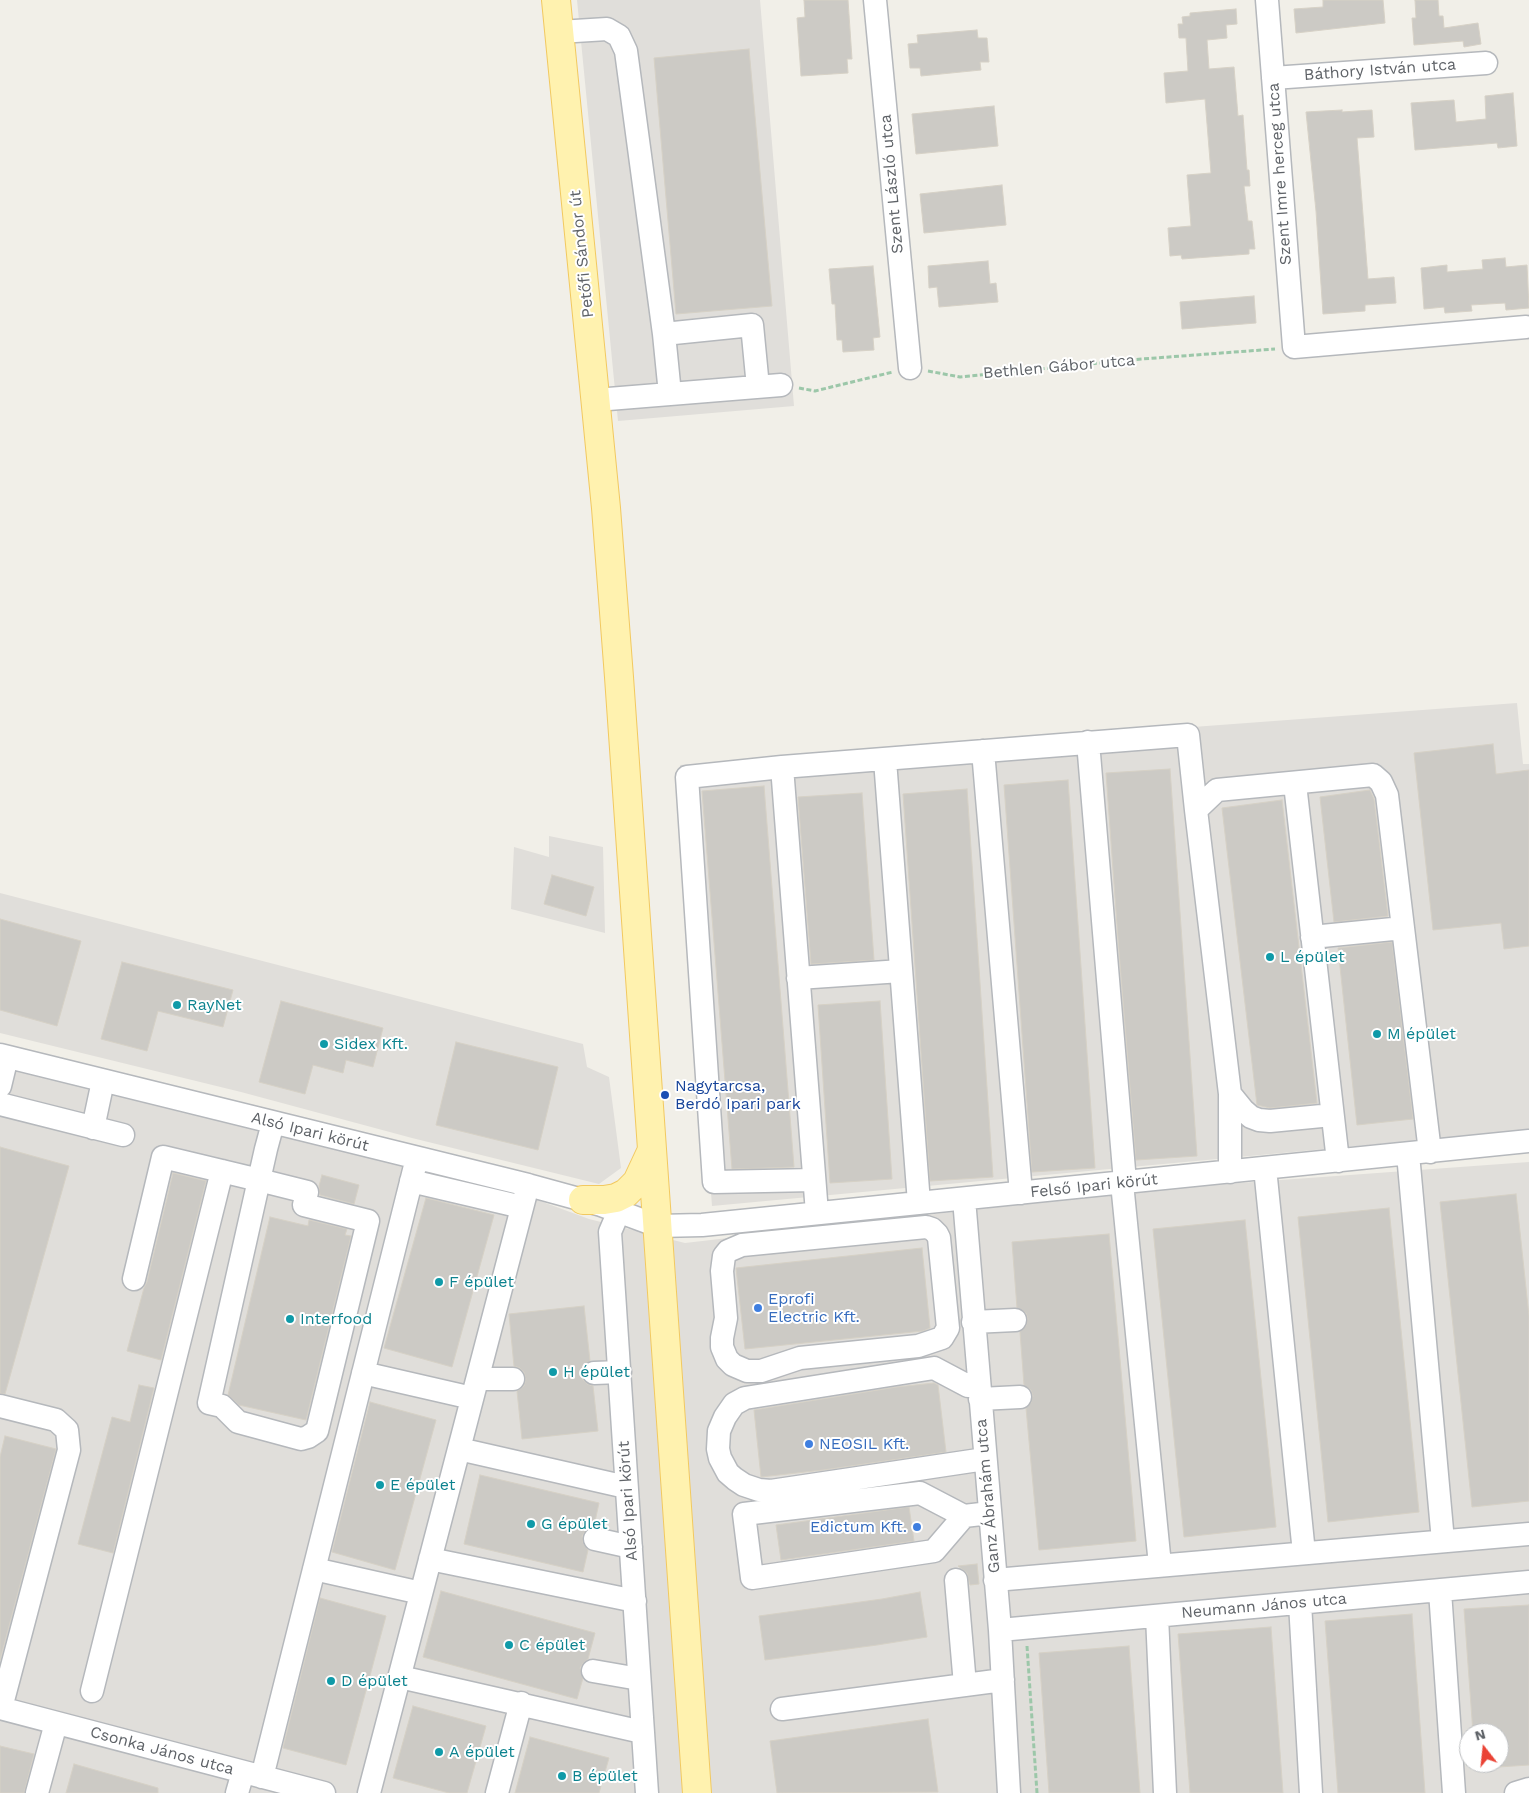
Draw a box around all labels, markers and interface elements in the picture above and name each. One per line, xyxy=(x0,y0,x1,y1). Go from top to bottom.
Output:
street label: Báthory István utca xyxy=(1303,55,1457,85)
street label: Szent Imre herceg utca xyxy=(1264,82,1296,266)
street label: Szent László utca xyxy=(876,113,908,255)
street label: Petőfi Sándor út xyxy=(566,189,598,319)
street label: Bethlen Gábor utca xyxy=(982,351,1136,383)
place label: L épület xyxy=(1280,947,1345,967)
marker: L épület xyxy=(1264,951,1276,963)
place label: RayNet xyxy=(187,995,242,1015)
marker: RayNet xyxy=(171,999,183,1011)
place label: M épület xyxy=(1387,1024,1456,1044)
marker: M épület xyxy=(1371,1028,1383,1040)
place label: Sidex Kft. xyxy=(334,1034,408,1054)
marker: Sidex Kft. xyxy=(318,1038,330,1050)
place label: Nagytarcsa, Berdó Ipari park xyxy=(675,1076,801,1114)
marker: Nagytarcsa, Berdó Ipari park xyxy=(659,1089,671,1101)
street label: Alsó Ipari körút xyxy=(249,1108,371,1156)
street label: Felső Ipari körút xyxy=(1029,1170,1159,1202)
place label: F épület xyxy=(449,1272,514,1292)
marker: F épület xyxy=(433,1276,445,1288)
place label: Eprofi Electric Kft. xyxy=(768,1289,860,1327)
marker: Eprofi Electric Kft. xyxy=(752,1302,764,1314)
place label: Interfood xyxy=(300,1309,372,1329)
marker: Interfood xyxy=(284,1313,296,1325)
place label: H épület xyxy=(563,1362,630,1382)
marker: H épület xyxy=(547,1366,559,1378)
street label: Ganz Ábrahám utca xyxy=(972,1418,1004,1574)
place label: NEOSIL Kft. xyxy=(819,1434,909,1454)
marker: NEOSIL Kft. xyxy=(803,1438,815,1450)
street label: Alsó Ipari körút xyxy=(614,1440,642,1562)
place label: E épület xyxy=(390,1475,455,1495)
marker: E épület xyxy=(374,1479,386,1491)
place label: G épület xyxy=(541,1514,608,1534)
place label: Edictum Kft. xyxy=(810,1517,907,1537)
marker: G épület xyxy=(525,1518,537,1530)
marker: Edictum Kft. xyxy=(911,1521,923,1533)
street label: Neumann János utca xyxy=(1180,1589,1348,1623)
place label: C épület xyxy=(519,1635,585,1655)
marker: C épület xyxy=(503,1639,515,1651)
place label: D épület xyxy=(341,1671,408,1691)
marker: D épület xyxy=(325,1675,337,1687)
street label: Csonka János utca xyxy=(88,1723,236,1779)
north arrow xyxy=(1459,1723,1509,1773)
text: N xyxy=(1473,1725,1487,1744)
place label: A épület xyxy=(449,1742,515,1762)
marker: A épület xyxy=(433,1746,445,1758)
place label: B épület xyxy=(572,1766,638,1786)
marker: B épület xyxy=(556,1770,568,1782)

